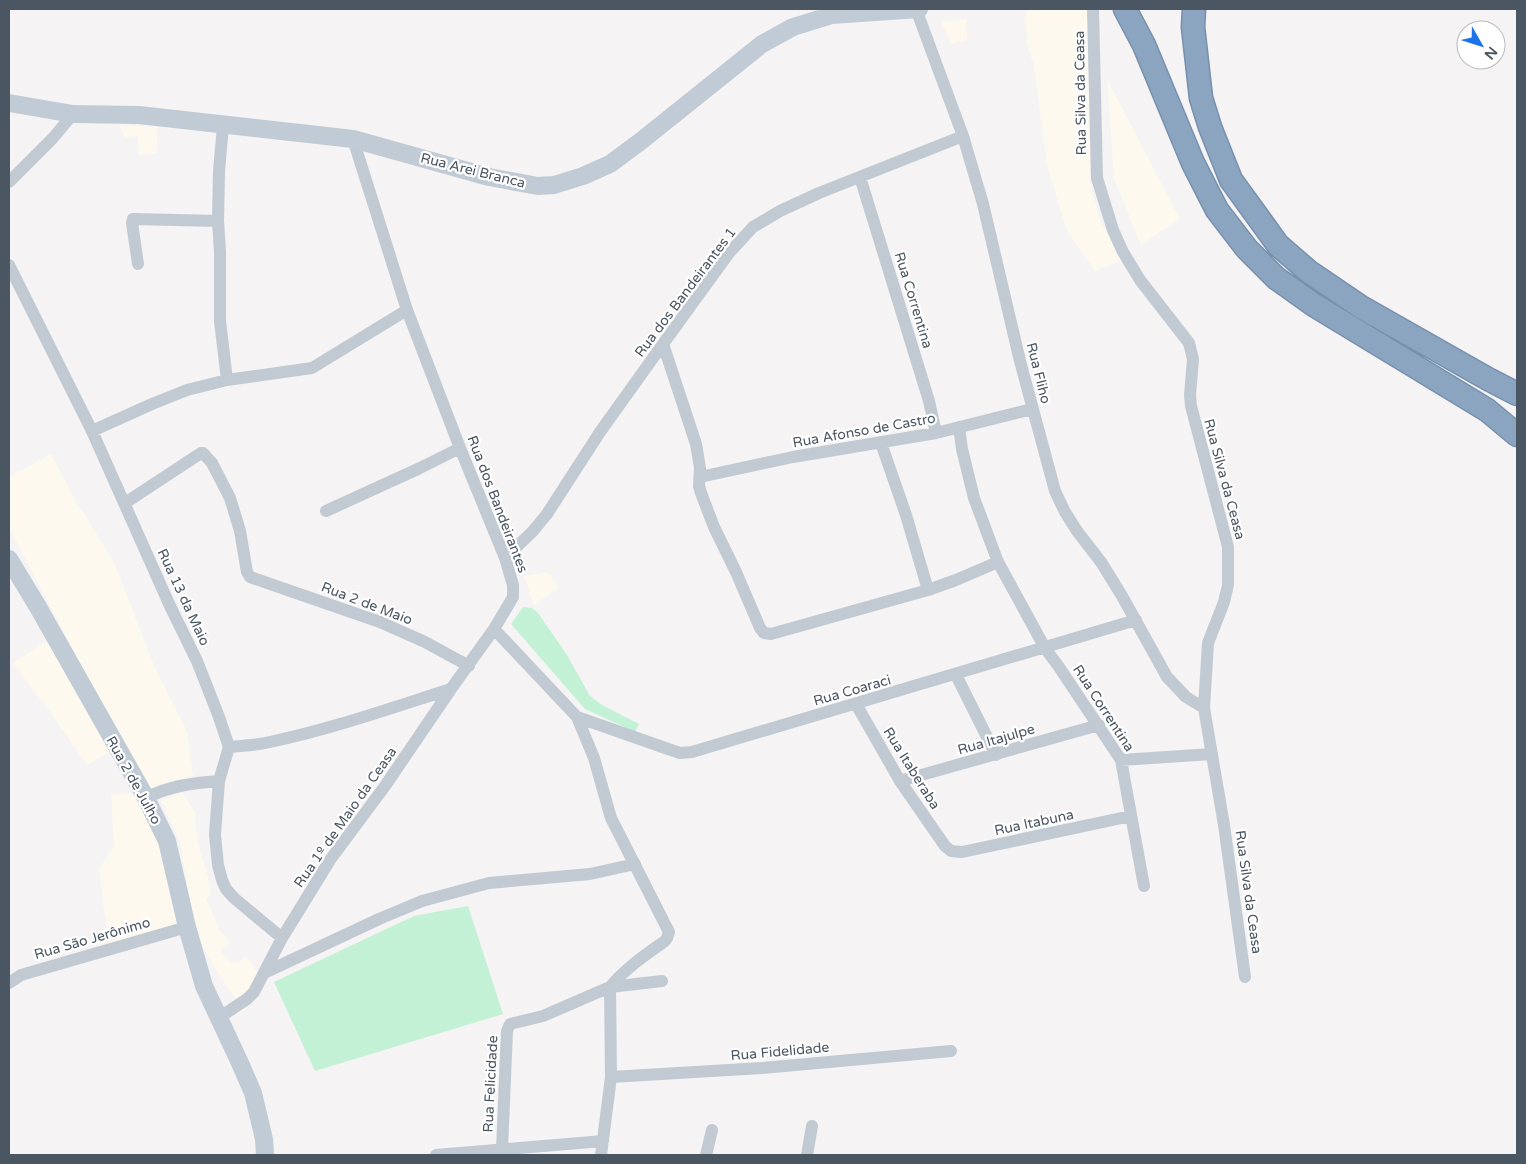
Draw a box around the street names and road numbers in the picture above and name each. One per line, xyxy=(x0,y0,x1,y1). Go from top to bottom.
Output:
street label: Rua Silva da Ceasa xyxy=(1071,31,1090,155)
street label: Rua Arei Branca xyxy=(419,149,527,192)
street label: Rua dos Bandeirantes 1 xyxy=(631,224,740,360)
street label: Rua Correntina xyxy=(891,250,936,350)
street label: Rua Fliho xyxy=(1023,341,1054,405)
street label: Rua Afonso de Castro xyxy=(791,410,937,451)
street label: Rua Silva da Ceasa xyxy=(1200,417,1249,541)
street label: Rua dos Bandeirantes xyxy=(464,433,532,575)
street label: Rua 13 da Maio xyxy=(154,546,213,648)
street label: Rua 2 de Maio xyxy=(319,578,415,629)
street label: Rua Correntina xyxy=(1069,662,1138,755)
street label: Rua Coaraci xyxy=(811,671,893,710)
street label: Rua Itajulpe xyxy=(956,720,1037,759)
street label: Rua Itaberaba xyxy=(880,724,944,813)
street label: Rua 2 de Julho xyxy=(102,733,165,827)
street label: Rua 1º de Maio da Ceasa xyxy=(290,744,400,891)
street label: Rua Itabuna xyxy=(993,806,1075,839)
street label: Rua Silva da Ceasa xyxy=(1231,829,1266,955)
street label: Rua São Jerônimo xyxy=(32,914,152,963)
street label: Rua Felicidade xyxy=(479,1035,502,1133)
street label: Rua Fidelidade xyxy=(730,1039,830,1064)

